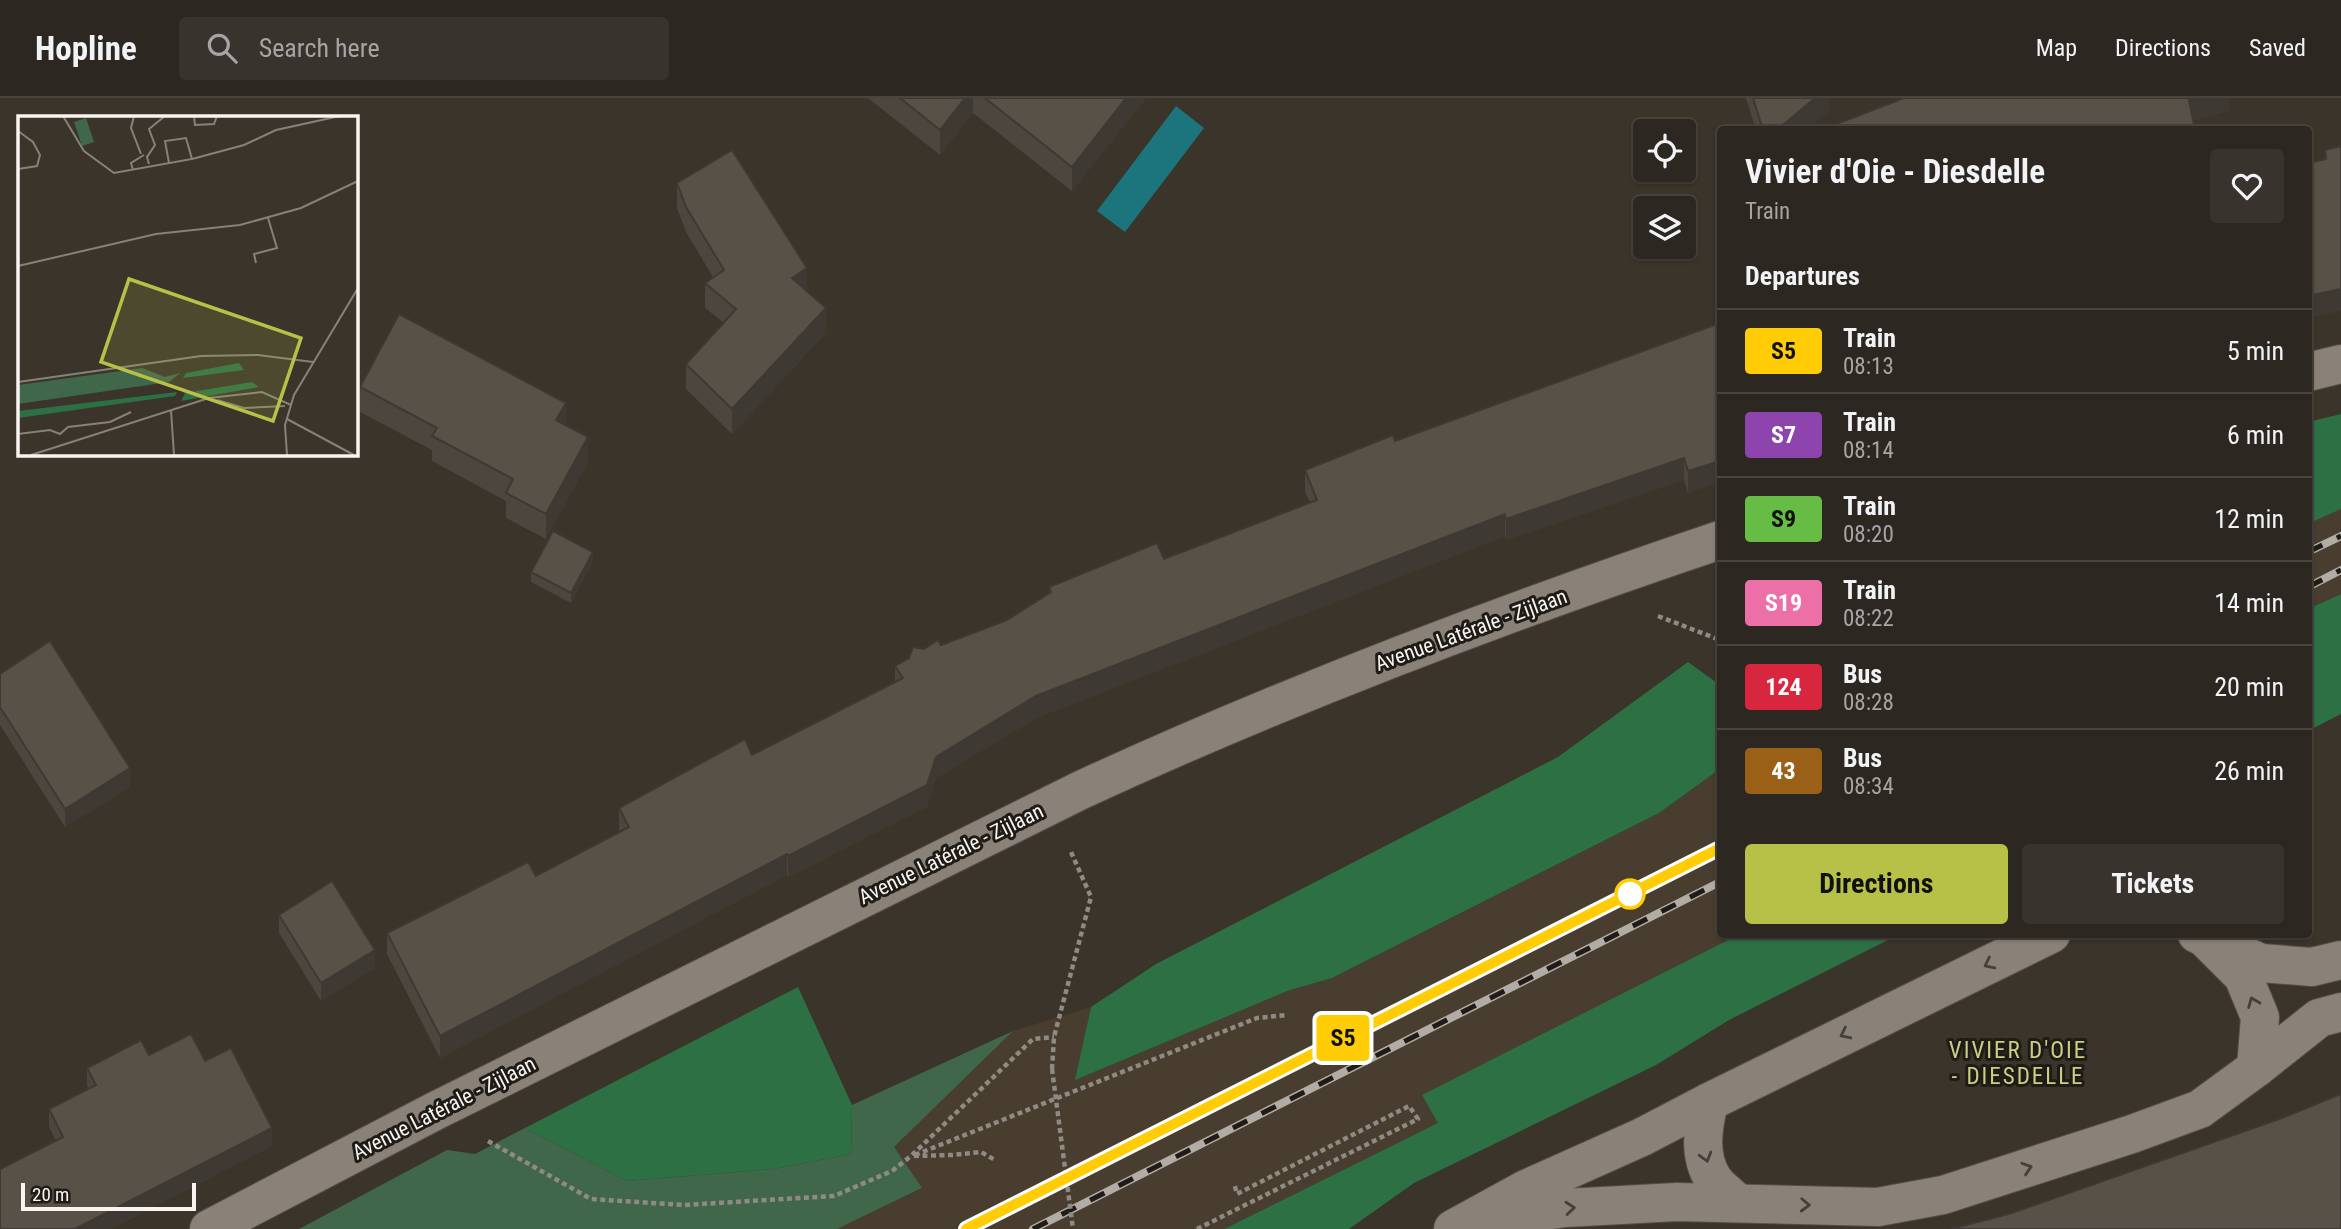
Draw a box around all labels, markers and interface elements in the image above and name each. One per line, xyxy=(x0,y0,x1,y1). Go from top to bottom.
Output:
search box xyxy=(179,17,669,80)
text: Hopline xyxy=(35,29,137,68)
icon: search xyxy=(203,29,241,67)
text: Search here xyxy=(259,33,380,63)
text: Map xyxy=(2036,34,2077,62)
text: Directions xyxy=(2115,34,2211,62)
text: Saved xyxy=(2249,34,2306,62)
inset map xyxy=(18,116,357,455)
map controls xyxy=(1633,119,1696,259)
button: locate xyxy=(1633,119,1696,182)
button: heart xyxy=(2210,149,2284,223)
text: Vivier d'Oie - Diesdelle xyxy=(1745,152,2045,191)
button: layers xyxy=(1633,196,1696,259)
text: Train xyxy=(1745,198,1790,225)
text: Departures xyxy=(1745,261,1860,291)
text: Train xyxy=(1843,323,1896,353)
text: 5 min xyxy=(2227,336,2284,366)
text: S5 xyxy=(1771,337,1796,365)
text: 08:13 xyxy=(1843,353,1894,380)
text: Train xyxy=(1843,407,1896,437)
text: 6 min xyxy=(2227,420,2284,450)
text: S7 xyxy=(1771,421,1796,449)
text: 08:14 xyxy=(1843,437,1894,464)
text: Train xyxy=(1843,491,1896,521)
text: 12 min xyxy=(2214,504,2284,534)
text: S9 xyxy=(1771,505,1796,533)
text: 08:20 xyxy=(1843,521,1894,548)
text: Train xyxy=(1843,575,1896,605)
street label: Avenue Latérale - Zijlaan xyxy=(1372,584,1570,676)
text: 14 min xyxy=(2214,588,2284,618)
text: S19 xyxy=(1765,589,1802,617)
text: 08:22 xyxy=(1843,605,1894,632)
text: Bus xyxy=(1843,659,1882,689)
text: 20 min xyxy=(2214,672,2284,702)
text: 124 xyxy=(1765,673,1802,701)
text: 08:28 xyxy=(1843,689,1894,716)
text: Bus xyxy=(1843,743,1882,773)
text: 26 min xyxy=(2214,756,2284,786)
text: 43 xyxy=(1771,757,1796,785)
text: 08:34 xyxy=(1843,773,1894,800)
street label: Avenue Latérale - Zijlaan xyxy=(855,799,1047,909)
button: Directions xyxy=(1745,844,2008,924)
button: Tickets xyxy=(2022,844,2284,924)
unlabelled marker xyxy=(1615,879,1645,909)
one-way arrow xyxy=(1984,955,1996,969)
one-way arrow xyxy=(2248,996,2262,1008)
line badge: S5 xyxy=(1312,1015,1374,1061)
text: S5 xyxy=(1330,1024,1356,1052)
one-way arrow xyxy=(1840,1025,1852,1039)
district label: VIVIER D'OIE - DIESDELLE xyxy=(1949,1037,2087,1090)
street label: Avenue Latérale - Zijlaan xyxy=(348,1051,540,1165)
one-way arrow xyxy=(1698,1151,1713,1163)
one-way arrow xyxy=(2021,1161,2033,1176)
scale bar xyxy=(21,1180,196,1212)
text: 20 m xyxy=(32,1183,69,1206)
one-way arrow xyxy=(1801,1197,1811,1213)
one-way arrow xyxy=(1565,1201,1576,1216)

